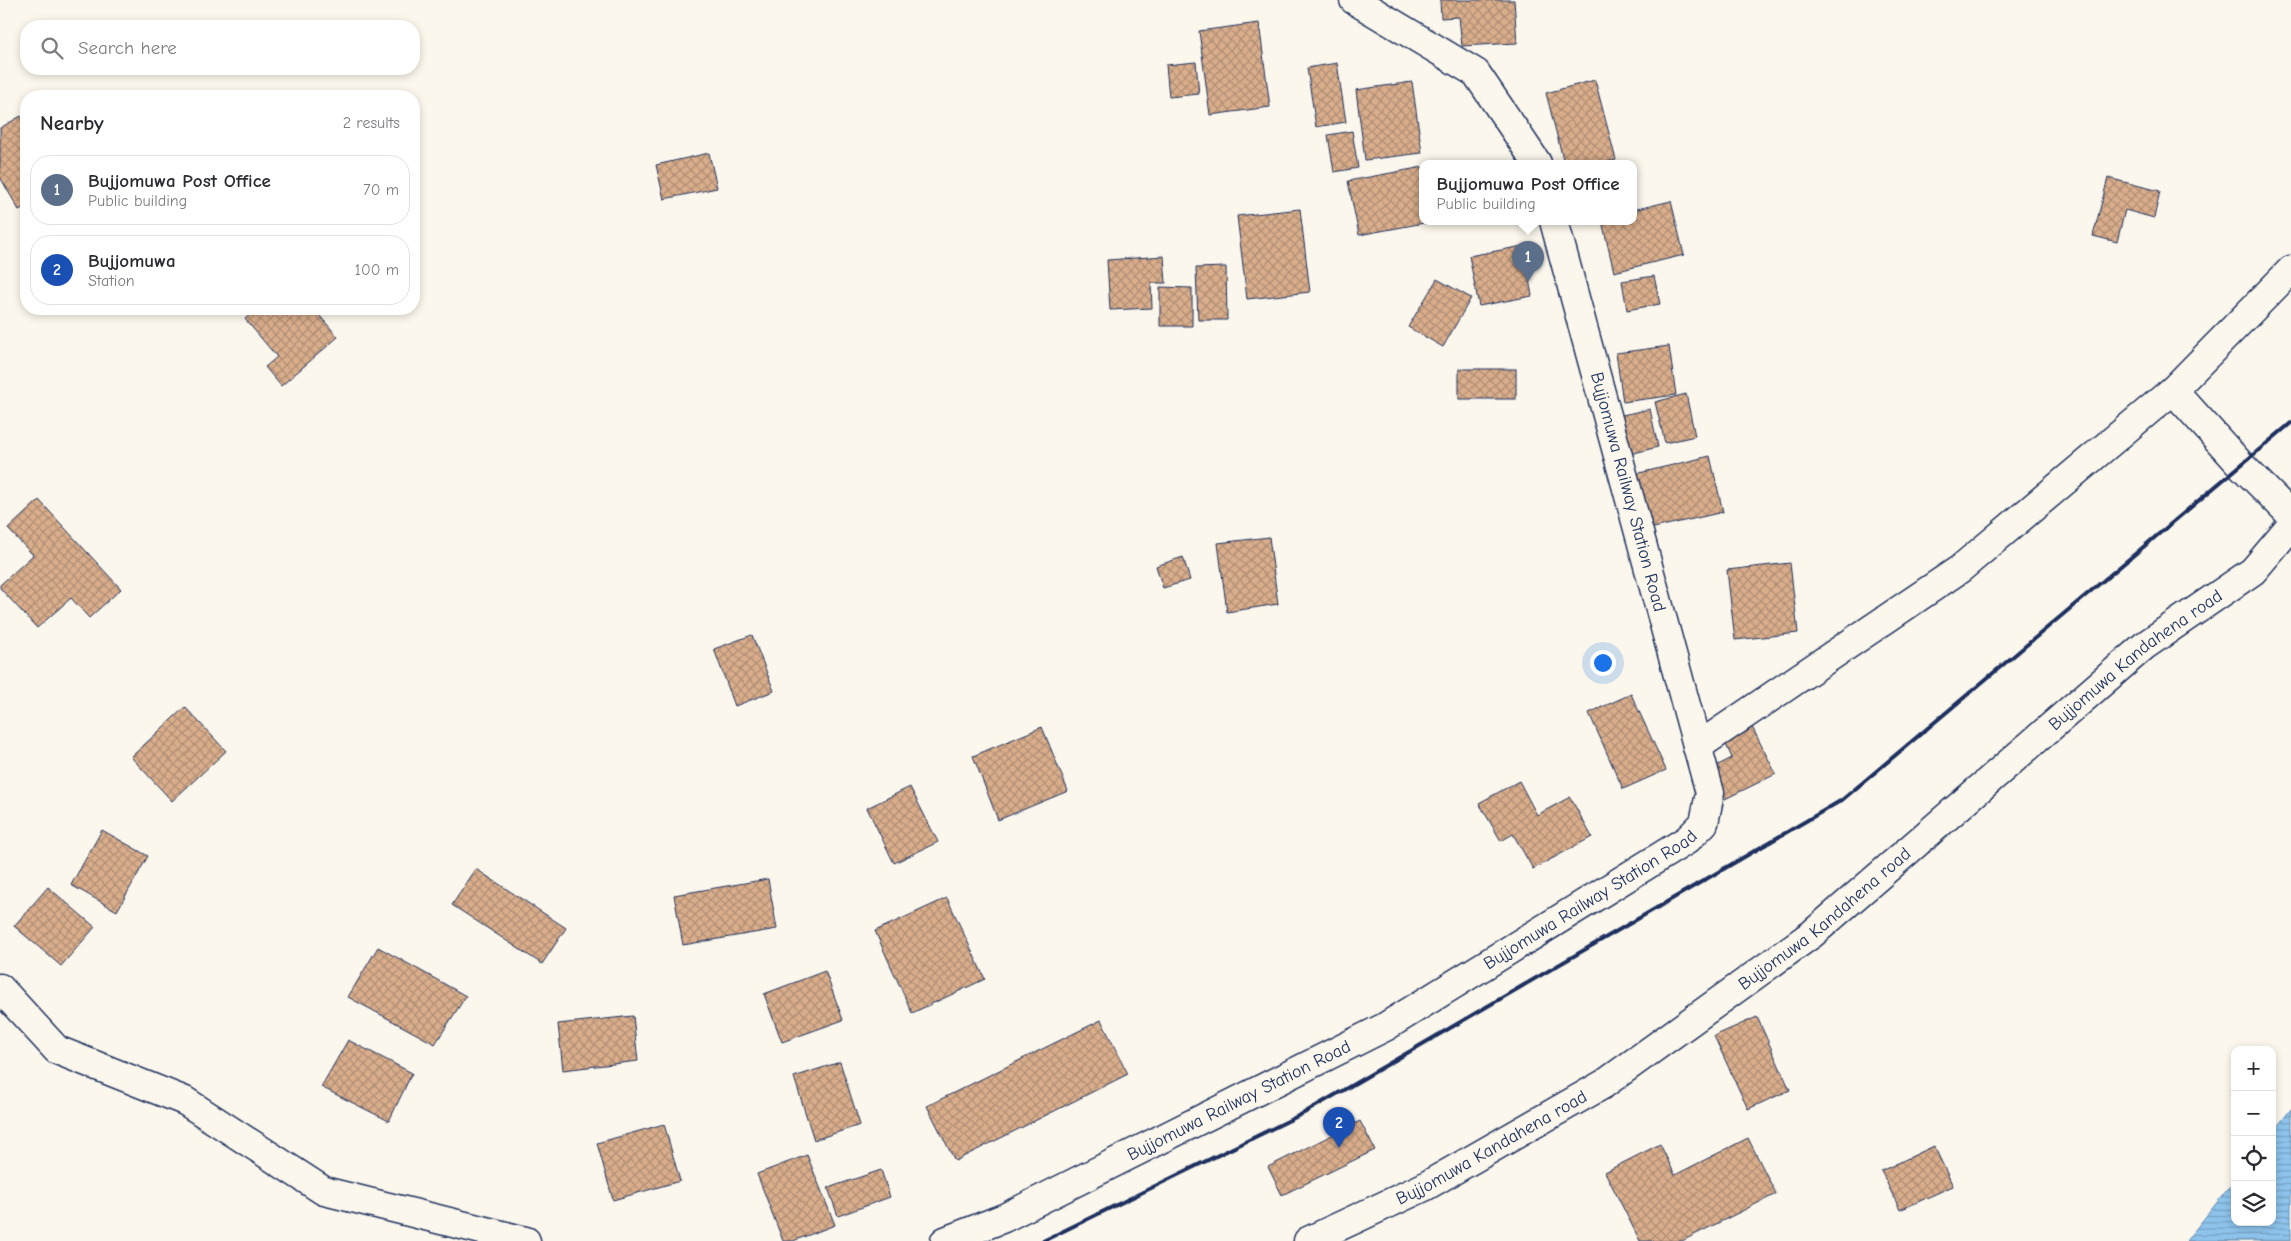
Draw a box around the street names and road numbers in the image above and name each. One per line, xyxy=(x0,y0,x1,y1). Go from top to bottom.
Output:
street label: Bujjomuwa Railway Station Road xyxy=(1586,370,1670,614)
street label: Bujjomuwa Kandahena road xyxy=(2044,585,2226,735)
street label: Bujjomuwa Railway Station Road xyxy=(1480,825,1702,974)
street label: Bujjomuwa Kandahena road xyxy=(1734,843,1915,994)
street label: Bujjomuwa Railway Station Road xyxy=(1124,1035,1354,1165)
street label: Bujjomuwa Kandahena road xyxy=(1393,1086,1591,1209)

